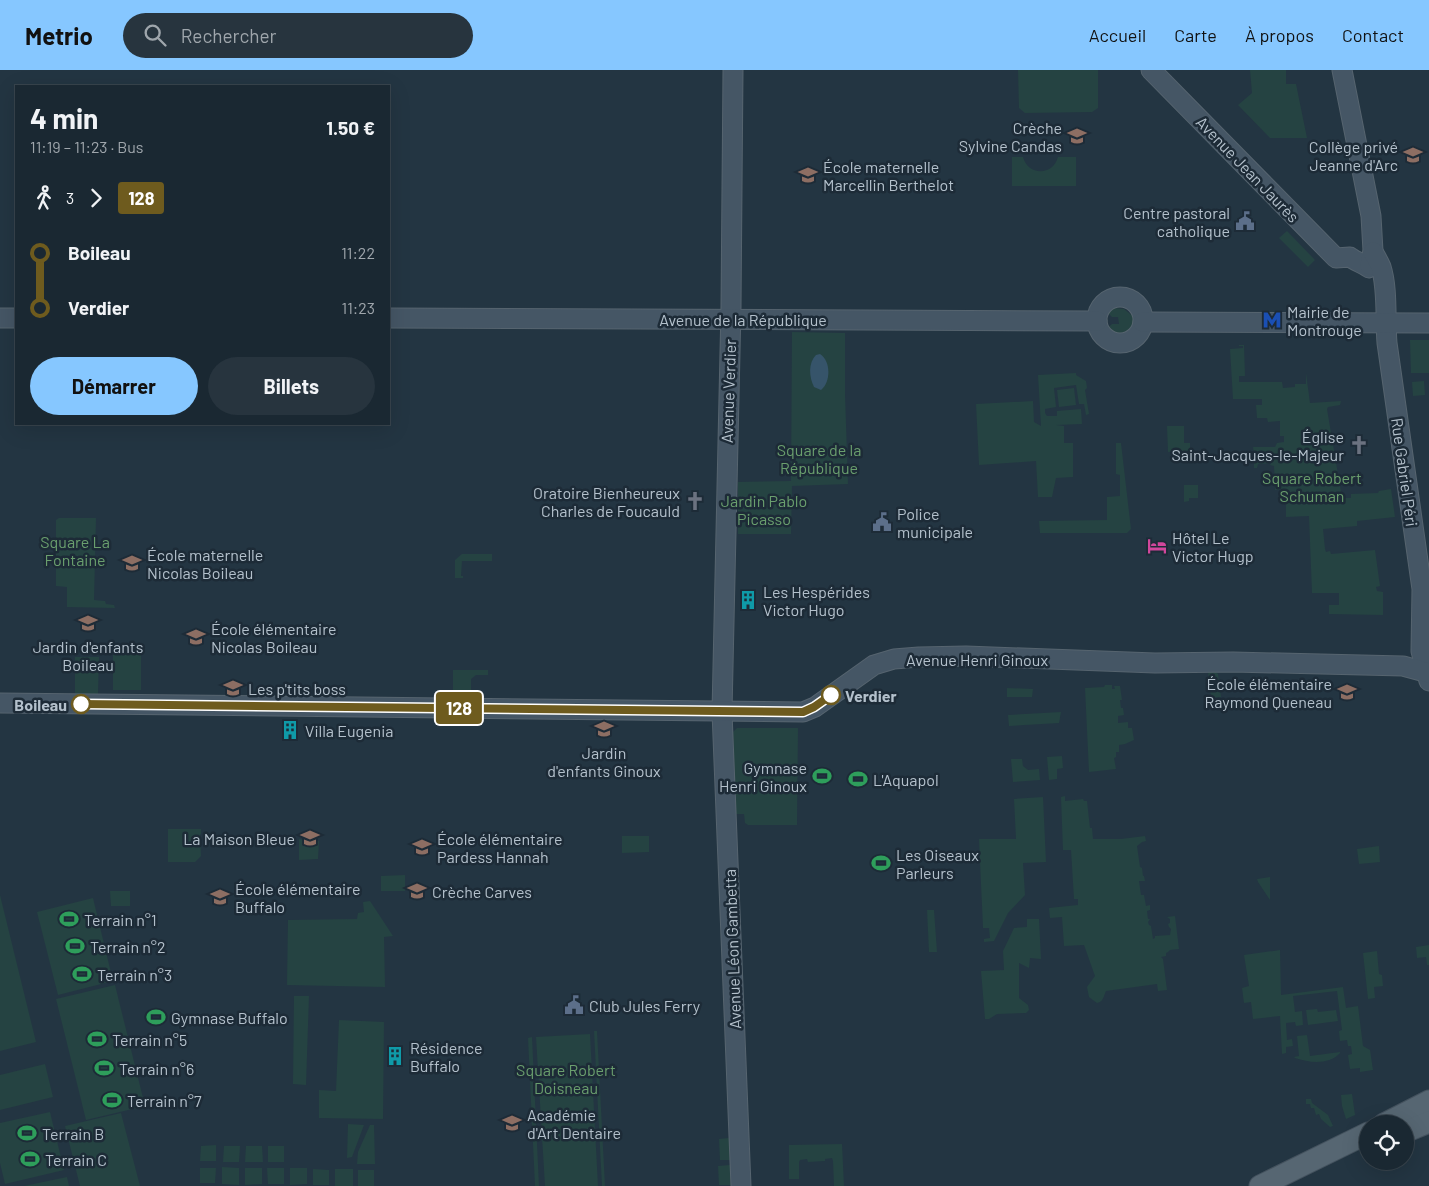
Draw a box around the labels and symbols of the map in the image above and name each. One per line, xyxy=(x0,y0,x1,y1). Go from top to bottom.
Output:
street label: Avenue Jean Jaurès xyxy=(1193,112,1303,226)
place label: Crèche Sylvine Candas xyxy=(959,118,1062,155)
school or university icon: Crèche Sylvine Candas xyxy=(1066,125,1088,147)
place label: Collège privé Jeanne d'Arc xyxy=(1309,137,1398,174)
school or university icon: Collège privé Jeanne d'Arc xyxy=(1402,144,1424,166)
place label: École maternelle Marcellin Berthelot xyxy=(823,157,954,194)
school or university icon: École maternelle Marcellin Berthelot xyxy=(797,164,819,186)
place label: Centre pastoral catholique xyxy=(1123,203,1230,240)
public building icon: Centre pastoral catholique xyxy=(1234,210,1256,232)
place label: Mairie de Montrouge xyxy=(1287,302,1362,339)
metro station icon: Mairie de Montrouge xyxy=(1261,309,1283,331)
street label: Avenue de la République xyxy=(659,310,827,329)
street label: Avenue Verdier xyxy=(717,338,739,443)
street label: Rue Gabriel Péri xyxy=(1388,416,1422,528)
place label: Église Saint-Jacques-le-Majeur xyxy=(1171,427,1344,464)
church icon: Église Saint-Jacques-le-Majeur xyxy=(1348,434,1370,456)
park label: Square de la République xyxy=(777,440,861,477)
park label: Square Robert Schuman xyxy=(1262,468,1362,505)
place label: Oratoire Bienheureux Charles de Foucauld xyxy=(533,483,680,520)
church icon: Oratoire Bienheureux Charles de Foucauld xyxy=(684,490,706,512)
park label: Jardin Pablo Picasso xyxy=(721,491,807,528)
place label: Police municipale xyxy=(897,504,973,541)
public building icon: Police municipale xyxy=(871,511,893,533)
place label: Hôtel Le Victor Hugp xyxy=(1172,528,1254,565)
park label: Square La Fontaine xyxy=(40,532,110,569)
hotel icon: Hôtel Le Victor Hugp xyxy=(1146,535,1168,557)
place label: École maternelle Nicolas Boileau xyxy=(147,545,263,582)
school or university icon: École maternelle Nicolas Boileau xyxy=(121,552,143,574)
place label: Les Hespérides Victor Hugo xyxy=(763,582,870,619)
building icon: Les Hespérides Victor Hugo xyxy=(737,589,759,611)
school or university icon: Jardin d'enfants Boileau xyxy=(77,612,99,634)
place label: École élémentaire Nicolas Boileau xyxy=(211,619,336,656)
school or university icon: École élémentaire Nicolas Boileau xyxy=(185,626,207,648)
place label: Jardin d'enfants Boileau xyxy=(33,637,143,674)
street label: Avenue Henri Ginoux xyxy=(906,650,1048,669)
place label: École élémentaire Raymond Queneau xyxy=(1204,674,1332,711)
school or university icon: Les p'tits boss xyxy=(222,677,244,699)
place label: Les p'tits boss xyxy=(248,679,346,698)
school or university icon: École élémentaire Raymond Queneau xyxy=(1336,681,1358,703)
marker: Verdier xyxy=(821,685,841,705)
place label: Verdier xyxy=(845,686,897,705)
line badge: 128 xyxy=(430,692,488,724)
marker: Boileau xyxy=(71,694,91,714)
place label: Boileau xyxy=(14,695,67,714)
school or university icon: Jardin d'enfants Ginoux xyxy=(593,718,615,740)
building icon: Villa Eugenia xyxy=(279,719,301,741)
place label: Villa Eugenia xyxy=(305,721,393,740)
place label: Jardin d'enfants Ginoux xyxy=(547,743,661,780)
place label: Gymnase Henri Ginoux xyxy=(719,758,807,795)
sports icon: Gymnase Henri Ginoux xyxy=(811,765,833,787)
sports icon: L'Aquapol xyxy=(847,768,869,790)
place label: L'Aquapol xyxy=(873,770,939,789)
school or university icon: La Maison Bleue xyxy=(299,827,321,849)
place label: La Maison Bleue xyxy=(183,829,295,848)
place label: École élémentaire Pardess Hannah xyxy=(437,829,562,866)
school or university icon: École élémentaire Pardess Hannah xyxy=(411,836,433,858)
place label: Les Oiseaux Parleurs xyxy=(896,845,979,882)
sports icon: Les Oiseaux Parleurs xyxy=(870,852,892,874)
street label: Avenue Léon Gambetta xyxy=(720,869,744,1029)
place label: École élémentaire Buffalo xyxy=(235,879,360,916)
school or university icon: Crèche Carves xyxy=(406,880,428,902)
place label: Crèche Carves xyxy=(432,882,532,901)
school or university icon: École élémentaire Buffalo xyxy=(209,886,231,908)
sports icon: Terrain n°1 xyxy=(58,908,80,930)
place label: Terrain n°1 xyxy=(84,910,157,929)
sports icon: Terrain n°2 xyxy=(64,935,86,957)
place label: Terrain n°2 xyxy=(90,937,166,956)
sports icon: Terrain n°3 xyxy=(71,963,93,985)
place label: Terrain n°3 xyxy=(97,965,172,984)
public building icon: Club Jules Ferry xyxy=(563,994,585,1016)
place label: Club Jules Ferry xyxy=(589,996,701,1015)
sports icon: Gymnase Buffalo xyxy=(145,1006,167,1028)
place label: Gymnase Buffalo xyxy=(171,1008,288,1027)
sports icon: Terrain n°5 xyxy=(86,1028,108,1050)
place label: Terrain n°5 xyxy=(112,1030,187,1049)
place label: Résidence Buffalo xyxy=(410,1038,482,1075)
building icon: Résidence Buffalo xyxy=(384,1045,406,1067)
sports icon: Terrain n°6 xyxy=(93,1057,115,1079)
place label: Terrain n°6 xyxy=(119,1059,194,1078)
park label: Square Robert Doisneau xyxy=(516,1060,616,1097)
sports icon: Terrain n°7 xyxy=(101,1089,123,1111)
place label: Terrain n°7 xyxy=(127,1091,202,1110)
place label: Académie d'Art Dentaire xyxy=(527,1105,621,1142)
school or university icon: Académie d'Art Dentaire xyxy=(501,1112,523,1134)
sports icon: Terrain B xyxy=(16,1122,38,1144)
place label: Terrain B xyxy=(42,1124,104,1143)
sports icon: Terrain C xyxy=(19,1148,41,1170)
place label: Terrain C xyxy=(45,1150,107,1169)

